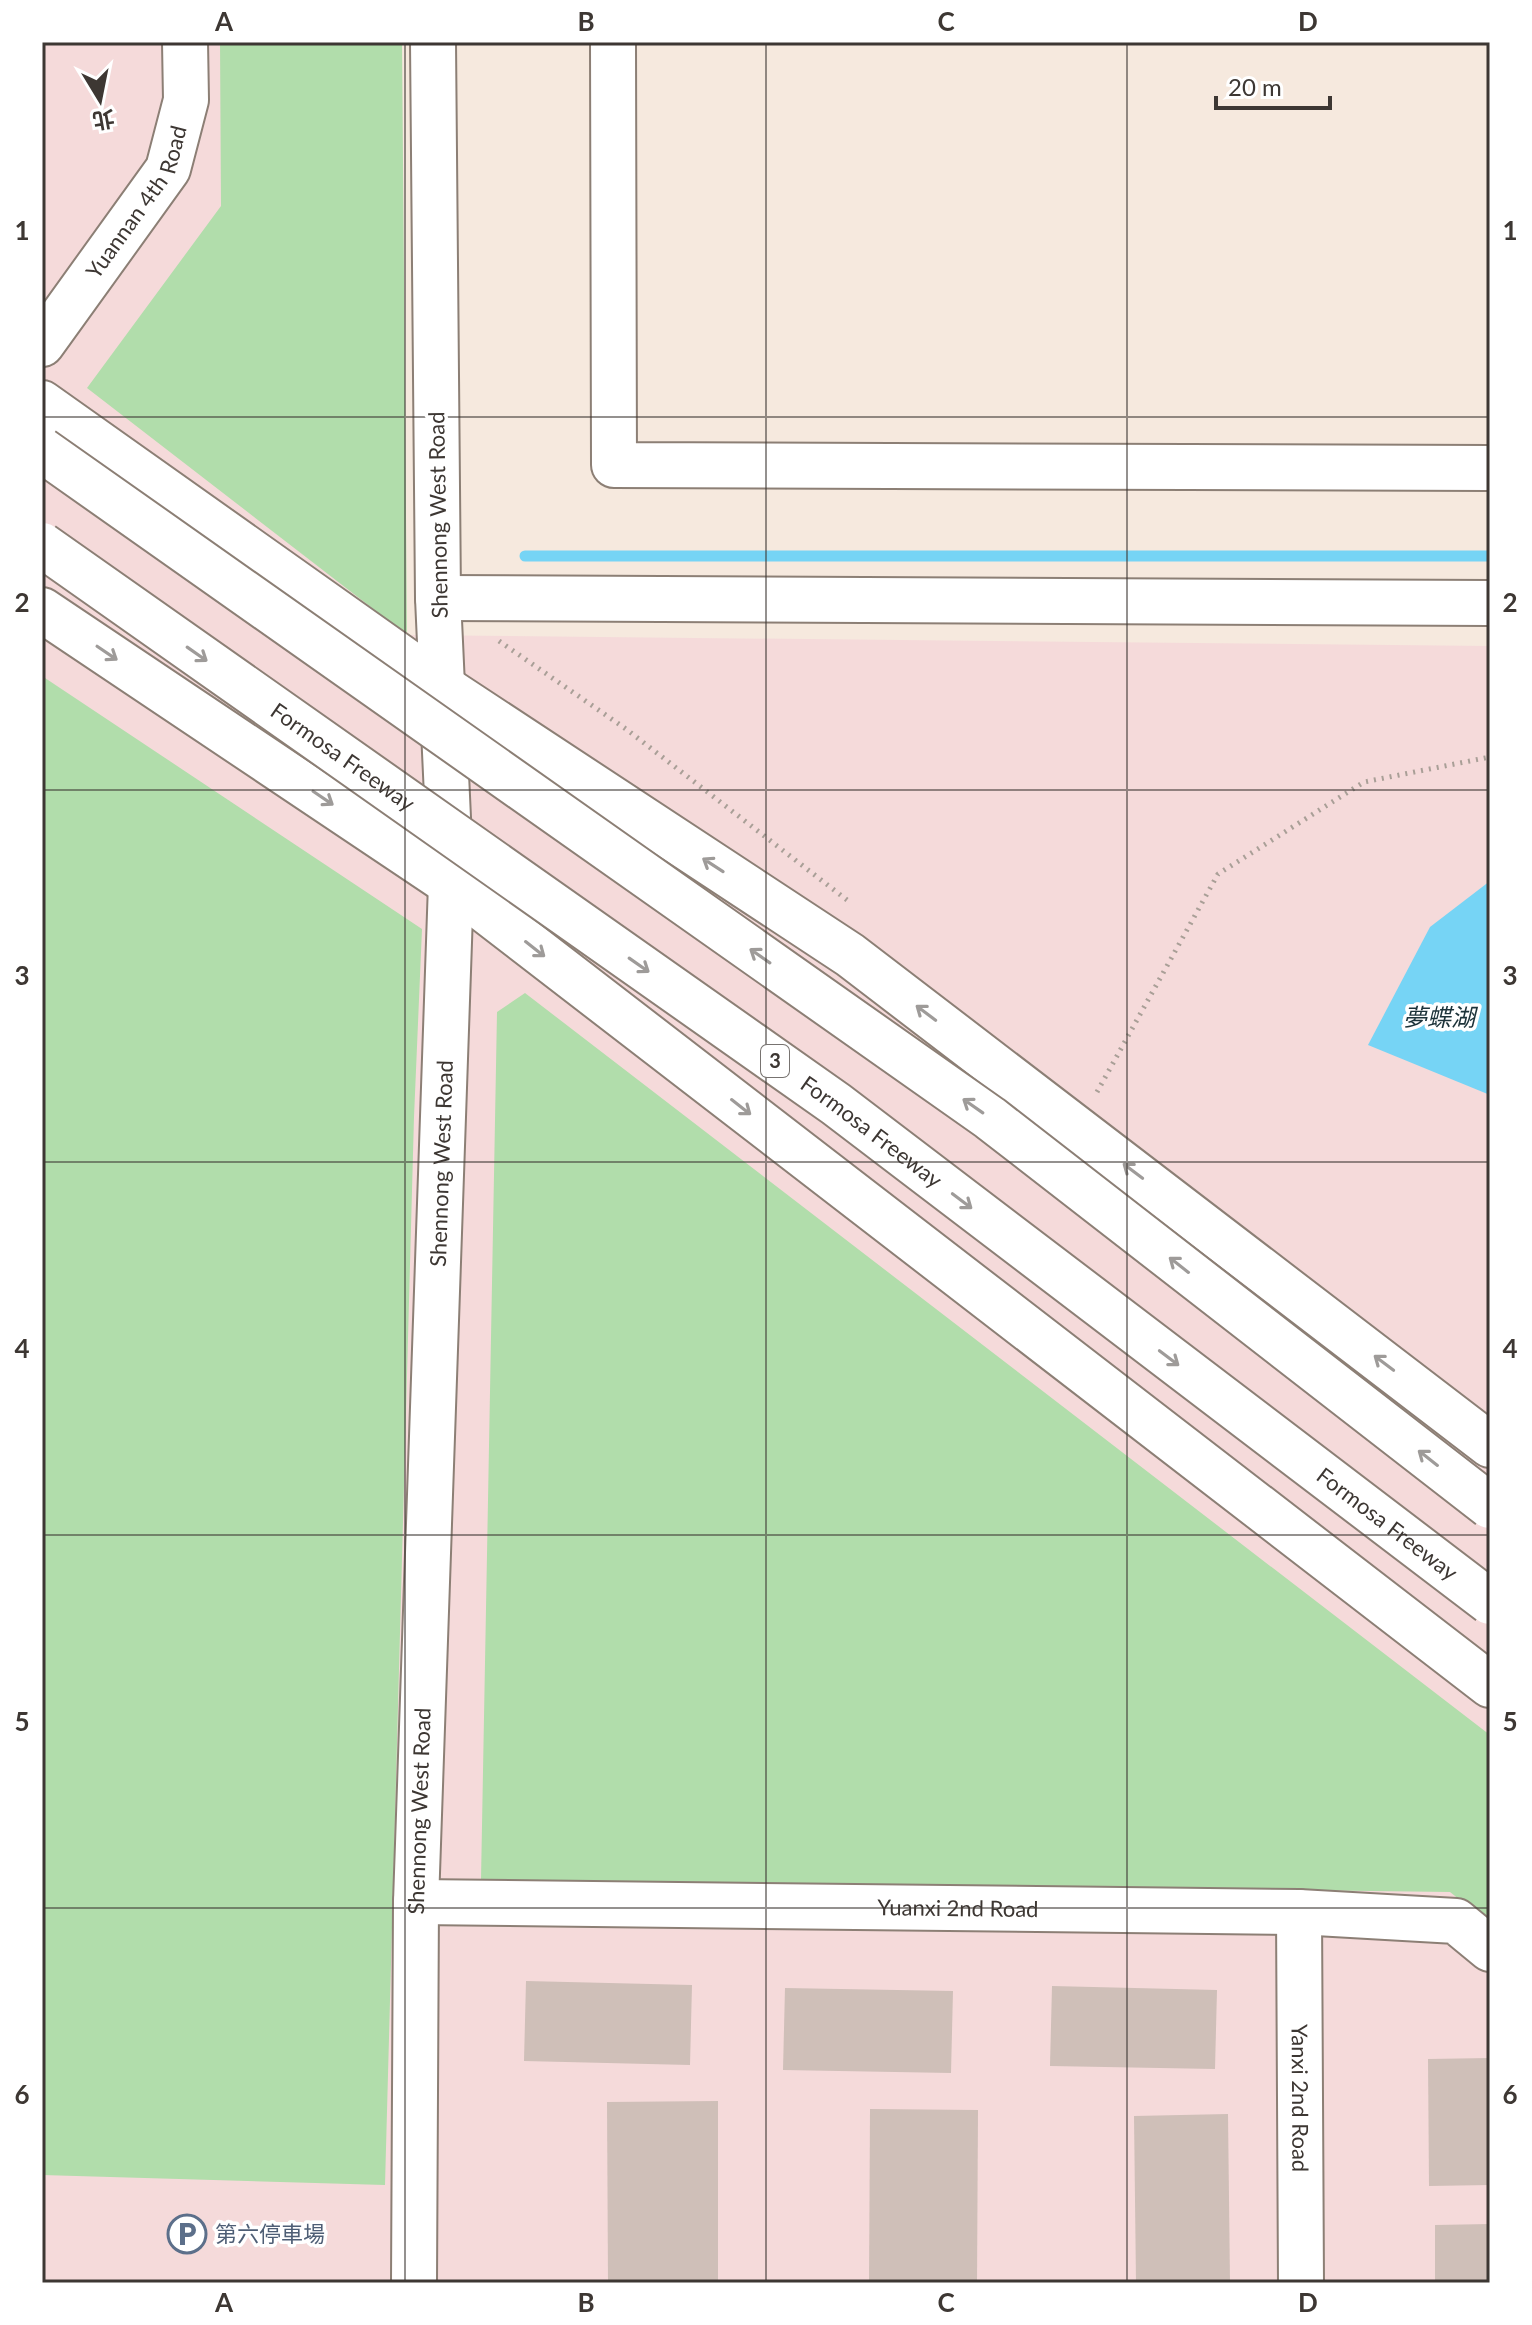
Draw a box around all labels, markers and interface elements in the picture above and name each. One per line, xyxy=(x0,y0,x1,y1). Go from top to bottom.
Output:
text: A xyxy=(214,5,234,37)
text: B xyxy=(577,5,595,37)
text: C xyxy=(937,5,955,37)
text: D xyxy=(1298,5,1318,37)
north arrow xyxy=(60,60,140,140)
scale bar xyxy=(1216,60,1330,110)
text: 20 m xyxy=(1228,72,1282,101)
text: 北 xyxy=(90,105,117,135)
street label: Yuannan 4th Road xyxy=(80,123,192,283)
text: 1 xyxy=(14,214,30,246)
text: 1 xyxy=(1502,214,1518,246)
street label: Shennong West Road xyxy=(422,411,453,619)
text: 2 xyxy=(14,586,30,618)
text: 2 xyxy=(1502,586,1518,618)
one-way arrow xyxy=(95,645,117,661)
one-way arrow xyxy=(186,646,208,662)
street label: Formosa Freeway xyxy=(266,696,421,817)
one-way arrow xyxy=(311,790,333,806)
one-way arrow xyxy=(702,856,725,872)
one-way arrow xyxy=(523,940,545,957)
one-way arrow xyxy=(750,948,772,964)
one-way arrow xyxy=(627,957,649,973)
text: 3 xyxy=(14,959,30,991)
text: 3 xyxy=(1502,959,1518,991)
water label: 夢蝶湖 xyxy=(1403,1002,1479,1031)
one-way arrow xyxy=(916,1005,937,1022)
road number: 3 xyxy=(761,1045,789,1077)
street label: Shennong West Road xyxy=(424,1060,458,1267)
street label: Formosa Freeway xyxy=(796,1069,948,1193)
one-way arrow xyxy=(962,1098,984,1114)
one-way arrow xyxy=(729,1099,751,1116)
one-way arrow xyxy=(1123,1163,1144,1180)
one-way arrow xyxy=(951,1192,972,1209)
one-way arrow xyxy=(1169,1256,1190,1273)
text: 4 xyxy=(14,1332,30,1364)
text: 4 xyxy=(1502,1332,1518,1364)
one-way arrow xyxy=(1158,1349,1179,1366)
one-way arrow xyxy=(1373,1355,1395,1372)
one-way arrow xyxy=(1418,1450,1439,1467)
street label: Formosa Freeway xyxy=(1312,1461,1464,1586)
text: 5 xyxy=(14,1705,30,1737)
text: 5 xyxy=(1502,1705,1518,1737)
street label: Shennong West Road xyxy=(402,1707,436,1914)
street label: Yuanxi 2nd Road xyxy=(877,1893,1039,1922)
street label: Yanxi 2nd Road xyxy=(1287,2024,1314,2172)
text: 6 xyxy=(14,2078,30,2110)
text: 6 xyxy=(1502,2078,1518,2110)
parking icon: 第六停車場 xyxy=(166,2213,208,2255)
place label: 第六停車場 xyxy=(215,2220,325,2247)
text: A xyxy=(214,2286,234,2318)
text: B xyxy=(577,2286,595,2318)
text: C xyxy=(937,2286,955,2318)
text: D xyxy=(1298,2286,1318,2318)

